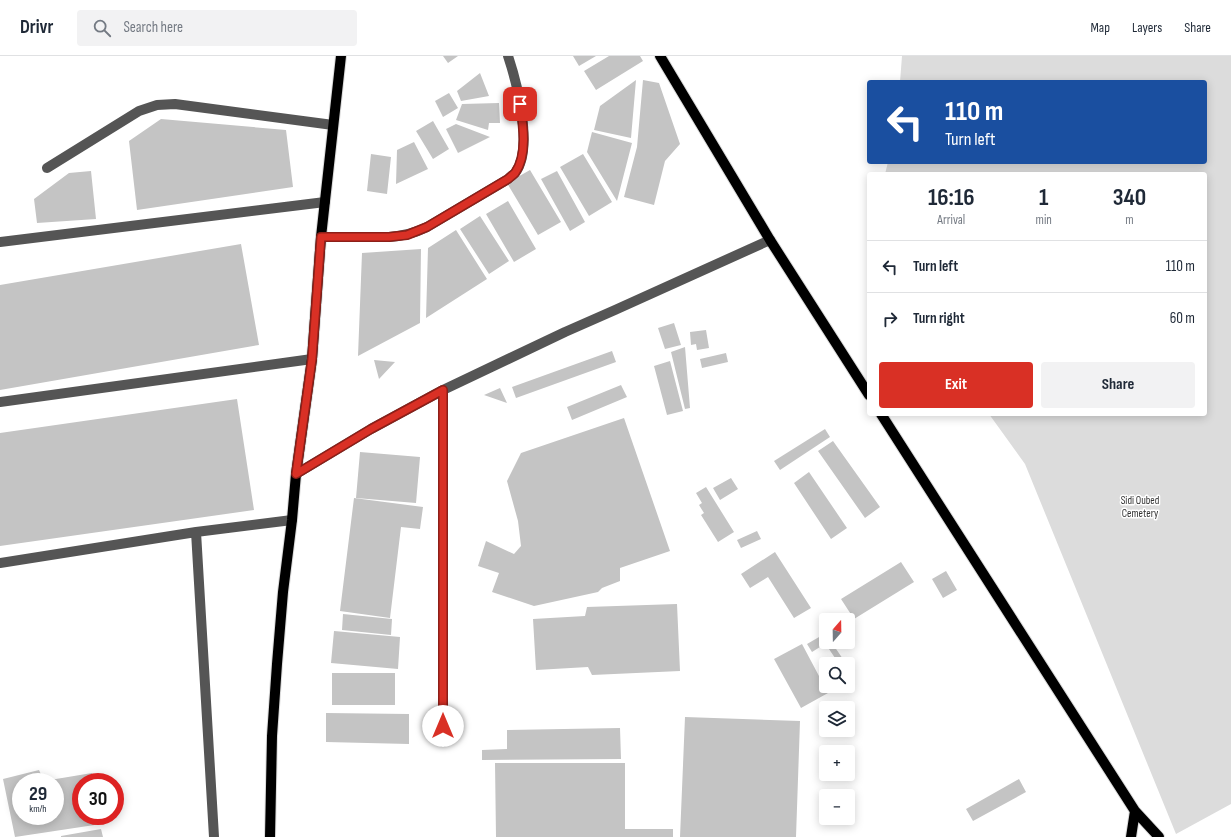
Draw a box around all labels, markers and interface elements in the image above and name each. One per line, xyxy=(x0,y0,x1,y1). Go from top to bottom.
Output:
search box xyxy=(77,10,357,46)
text: Drivr xyxy=(20,16,53,39)
icon: search xyxy=(91,17,113,39)
text: Search here xyxy=(123,18,183,37)
text: Map xyxy=(1090,19,1110,36)
text: Layers xyxy=(1132,19,1162,36)
text: Share xyxy=(1184,19,1211,36)
pin xyxy=(503,87,537,121)
icon: arrive xyxy=(509,93,531,115)
text: 110 m xyxy=(945,95,1003,128)
icon: left xyxy=(879,96,931,148)
text: Turn left xyxy=(945,129,996,150)
text: 16:16 xyxy=(928,183,975,212)
text: 1 xyxy=(1039,183,1048,212)
text: 340 xyxy=(1113,183,1146,212)
text: Arrival xyxy=(937,212,965,228)
text: min xyxy=(1036,212,1052,228)
text: m xyxy=(1125,212,1134,228)
icon: left xyxy=(879,256,901,278)
text: Turn left xyxy=(913,257,958,276)
text: 110 m xyxy=(1166,257,1195,276)
icon: right xyxy=(879,308,901,330)
text: Turn right xyxy=(913,309,965,328)
text: 60 m xyxy=(1170,309,1195,328)
button: Exit xyxy=(879,362,1033,408)
button: Share xyxy=(1041,362,1195,408)
park label: Sidi Oubed Cemetery xyxy=(1121,494,1160,520)
north arrow xyxy=(819,613,855,649)
map controls xyxy=(819,613,855,825)
button: search xyxy=(819,657,855,693)
button: layers xyxy=(819,701,855,737)
position arrow xyxy=(422,705,464,747)
button: + xyxy=(819,745,855,781)
speed limit sign: 30 xyxy=(72,773,124,825)
text: 29 xyxy=(29,782,47,806)
button: − xyxy=(819,789,855,825)
text: km/h xyxy=(29,803,47,815)

